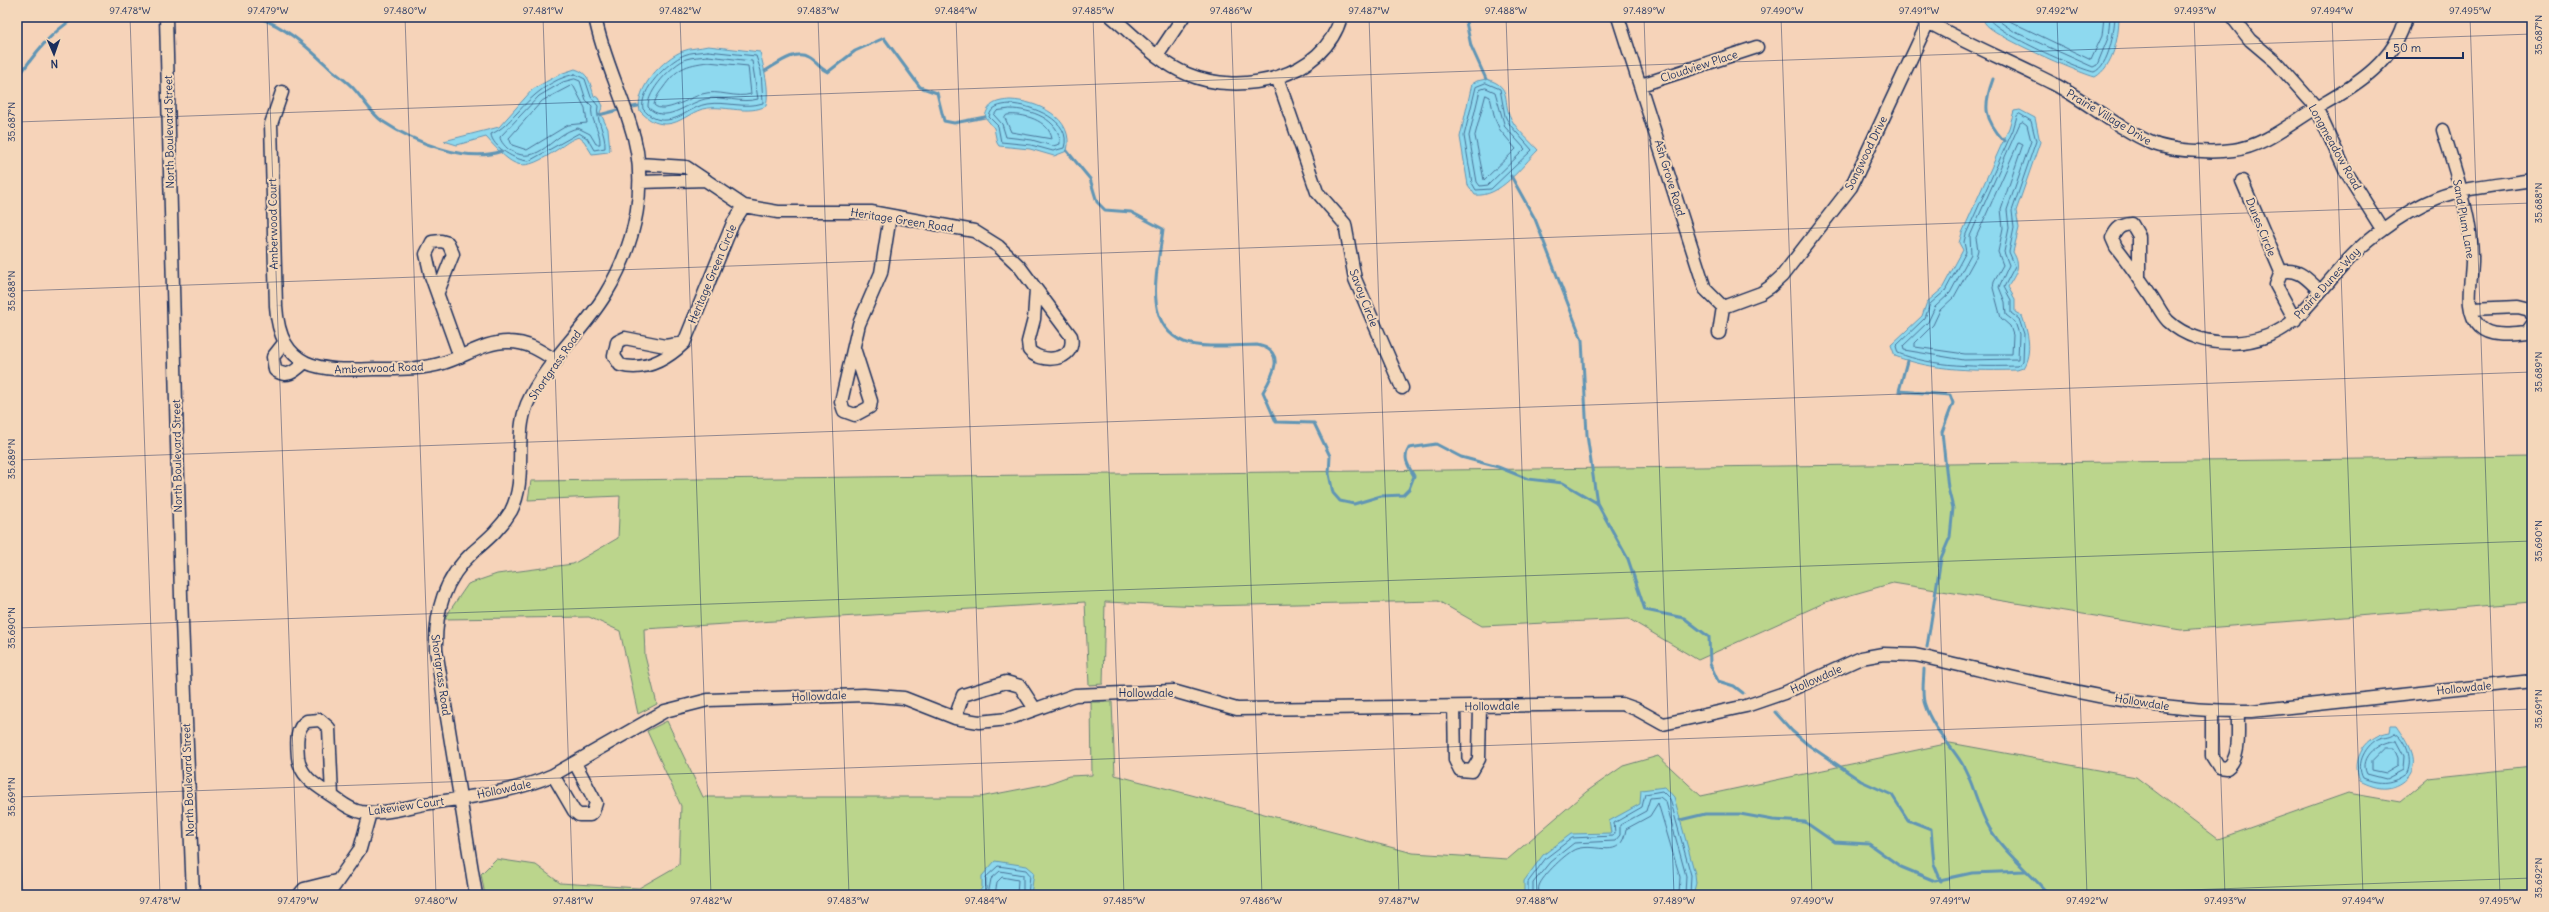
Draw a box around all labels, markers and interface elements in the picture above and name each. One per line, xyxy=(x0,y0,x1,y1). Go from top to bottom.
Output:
text: 97.478°W xyxy=(109,4,151,17)
text: 97.479°W xyxy=(247,4,289,17)
text: 97.480°W xyxy=(383,4,427,17)
text: 97.481°W xyxy=(523,4,563,17)
text: 97.482°W xyxy=(659,4,701,17)
text: 97.483°W xyxy=(797,4,839,17)
text: 97.484°W xyxy=(935,4,977,17)
text: 97.485°W xyxy=(1072,4,1114,17)
text: 97.486°W xyxy=(1210,4,1252,17)
text: 97.487°W xyxy=(1348,4,1390,17)
text: 97.488°W xyxy=(1485,4,1527,17)
text: 97.489°W xyxy=(1623,4,1665,17)
text: 97.490°W xyxy=(1760,4,1804,17)
text: 97.491°W xyxy=(1899,4,1939,17)
text: 97.492°W xyxy=(2036,4,2078,17)
text: 97.493°W xyxy=(2174,4,2216,17)
text: 97.494°W xyxy=(2311,4,2353,17)
text: 97.495°W xyxy=(2449,4,2491,17)
text: 35.687°N xyxy=(2532,15,2545,55)
north arrow xyxy=(34,34,74,74)
scale bar xyxy=(2387,34,2463,60)
text: 50 m xyxy=(2393,40,2422,55)
street label: Cloudview Place xyxy=(1659,47,1739,85)
text: N xyxy=(50,57,58,71)
street label: North Boulevard Street xyxy=(161,75,177,189)
street label: Prairie Village Drive xyxy=(2064,86,2154,148)
text: 35.687°N xyxy=(5,102,18,142)
street label: Longmeadow Road xyxy=(2306,102,2365,193)
street label: Songwood Drive xyxy=(1842,114,1890,192)
street label: Ash Grove Road xyxy=(1652,138,1688,218)
street label: Amberwood Court xyxy=(265,178,281,270)
street label: Sand Plum Lane xyxy=(2450,178,2478,260)
text: 35.688°N xyxy=(2532,182,2545,224)
street label: Dunes Circle xyxy=(2243,196,2279,259)
street label: Heritage Green Road xyxy=(850,205,955,235)
street label: Heritage Green Circle xyxy=(685,222,739,326)
street label: Prairie Dunes Way xyxy=(2291,244,2363,322)
street label: Savoy Circle xyxy=(1347,267,1381,329)
text: 35.688°N xyxy=(5,270,18,312)
street label: Shortgrass Road xyxy=(526,327,585,403)
text: 35.689°N xyxy=(2532,351,2545,393)
street label: Amberwood Road xyxy=(334,359,424,377)
street label: North Boulevard Street xyxy=(169,399,185,513)
text: 35.689°N xyxy=(5,438,18,480)
text: 35.690°N xyxy=(2532,520,2545,562)
text: 35.690°N xyxy=(5,607,18,649)
street label: Shortgrass Road xyxy=(428,633,454,717)
street label: Hollowdale xyxy=(1788,661,1844,697)
street label: Hollowdale xyxy=(2436,678,2492,698)
street label: Hollowdale xyxy=(1119,686,1174,700)
street label: Hollowdale xyxy=(791,688,847,704)
text: 35.691°N xyxy=(2532,689,2545,729)
street label: Hollowdale xyxy=(2114,691,2170,713)
street label: Hollowdale xyxy=(1464,699,1520,713)
street label: North Boulevard Street xyxy=(179,723,197,837)
street label: Hollowdale xyxy=(476,776,532,802)
text: 35.691°N xyxy=(5,777,18,817)
street label: Lakeview Court xyxy=(367,794,445,818)
text: 35.692°N xyxy=(2532,858,2545,898)
text: 97.478°W xyxy=(139,894,181,907)
text: 97.479°W xyxy=(277,894,319,907)
text: 97.480°W xyxy=(414,894,458,907)
text: 97.481°W xyxy=(553,894,593,907)
text: 97.482°W xyxy=(690,894,732,907)
text: 97.483°W xyxy=(827,894,869,907)
text: 97.484°W xyxy=(965,894,1007,907)
text: 97.485°W xyxy=(1103,894,1145,907)
text: 97.486°W xyxy=(1240,894,1282,907)
text: 97.487°W xyxy=(1378,894,1420,907)
text: 97.488°W xyxy=(1516,894,1558,907)
text: 97.489°W xyxy=(1653,894,1695,907)
text: 97.490°W xyxy=(1790,894,1834,907)
text: 97.491°W xyxy=(1930,894,1970,907)
text: 97.492°W xyxy=(2066,894,2108,907)
text: 97.493°W xyxy=(2204,894,2246,907)
text: 97.494°W xyxy=(2342,894,2384,907)
text: 97.495°W xyxy=(2479,894,2521,907)

